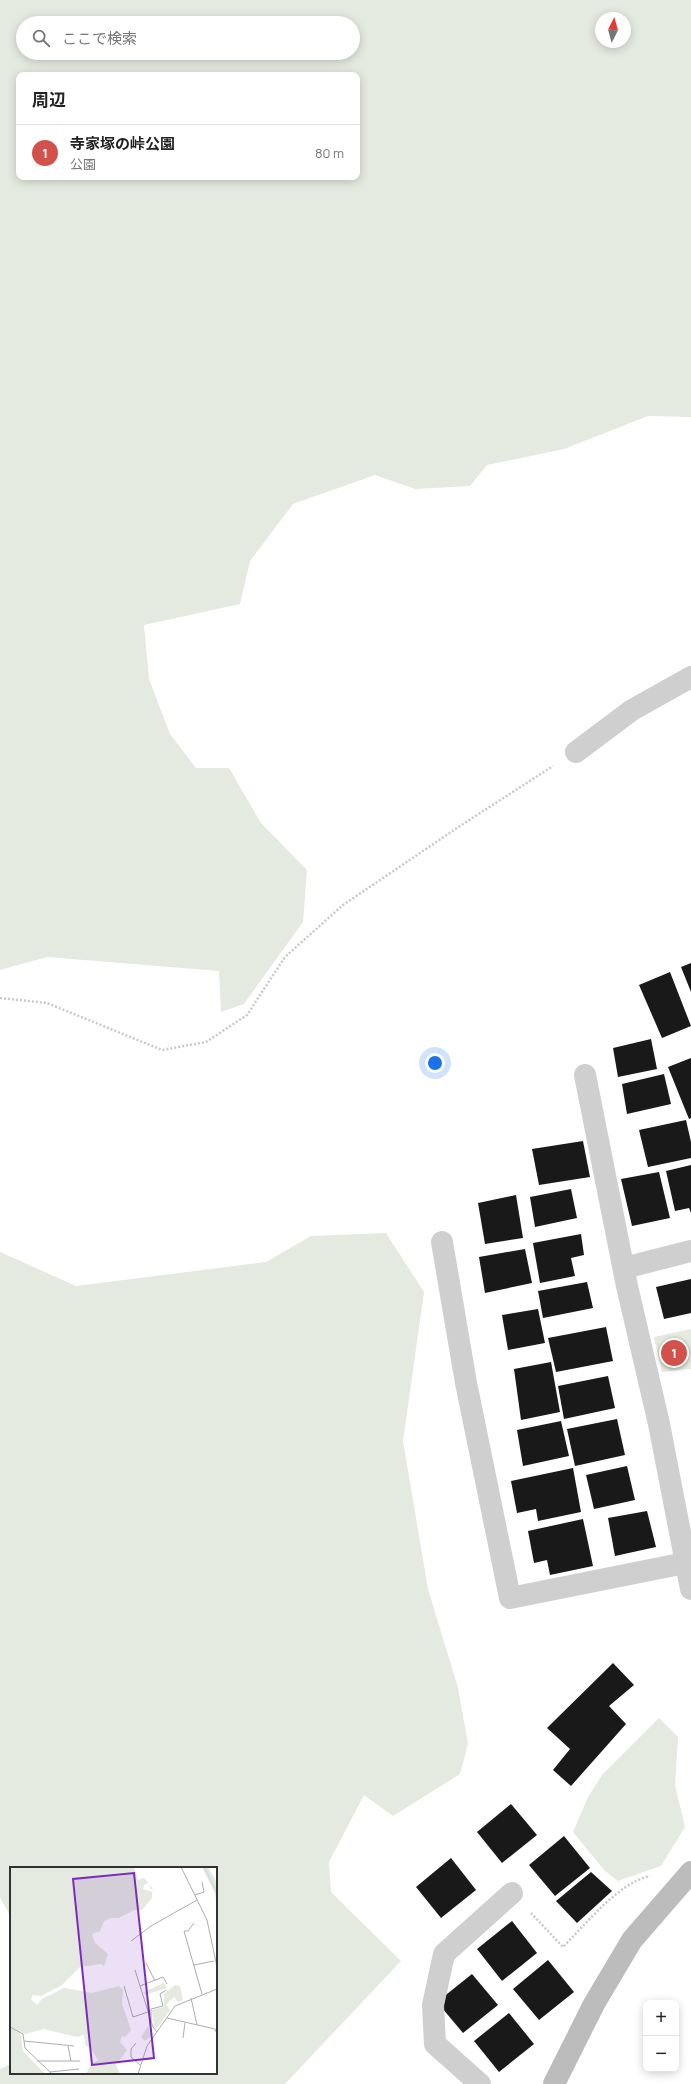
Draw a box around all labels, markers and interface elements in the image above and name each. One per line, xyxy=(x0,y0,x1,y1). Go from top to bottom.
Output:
north arrow xyxy=(595,12,631,48)
search box xyxy=(16,16,360,60)
icon: search xyxy=(30,27,52,49)
text: ここで検索 xyxy=(62,28,137,49)
text: 周辺 xyxy=(32,88,66,111)
text: 寺家塚の峠公園 xyxy=(70,133,175,154)
text: 1 xyxy=(42,144,48,162)
text: 80 m xyxy=(315,144,344,162)
text: 公園 xyxy=(70,155,96,173)
your location xyxy=(425,1053,445,1073)
pin: 1 xyxy=(661,1338,687,1368)
inset map xyxy=(10,1867,217,2074)
map controls xyxy=(643,2000,679,2072)
button: + xyxy=(643,2000,679,2036)
button: − xyxy=(643,2036,679,2072)

